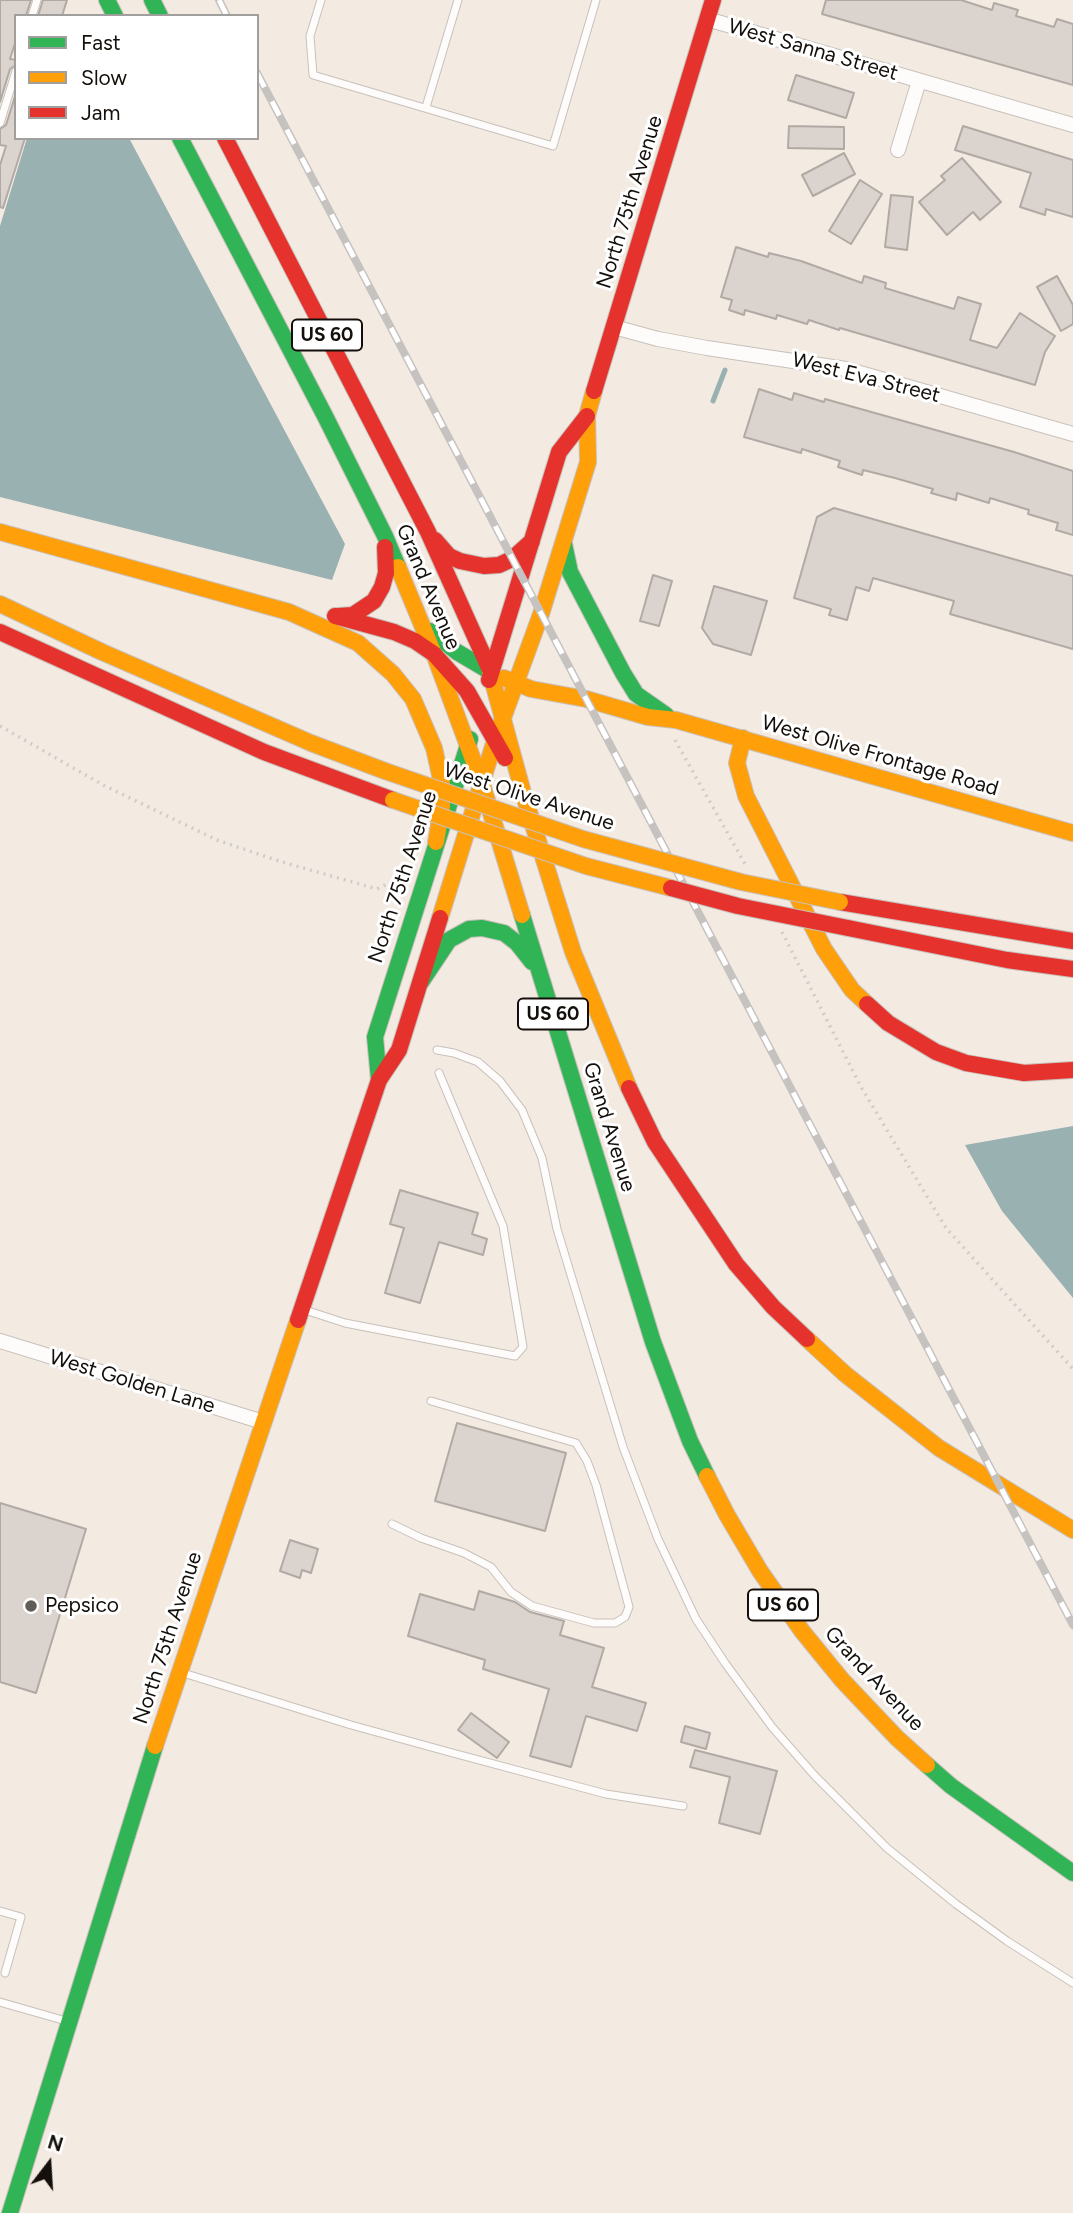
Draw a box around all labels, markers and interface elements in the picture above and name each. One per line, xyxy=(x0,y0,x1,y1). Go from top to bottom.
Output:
legend xyxy=(14,14,259,140)
street label: West Sanna Street xyxy=(725,14,901,86)
text: Fast xyxy=(81,30,121,55)
text: Slow xyxy=(81,65,127,90)
text: Jam xyxy=(81,100,120,125)
street label: North 75th Avenue xyxy=(592,112,668,292)
road number: US 60 xyxy=(292,320,362,350)
street label: West Eva Street xyxy=(789,347,943,409)
street label: Grand Avenue xyxy=(390,520,466,654)
street label: West Olive Frontage Road xyxy=(759,710,1001,802)
street label: West Olive Avenue xyxy=(441,758,617,836)
street label: North 75th Avenue xyxy=(363,788,443,966)
road number: US 60 xyxy=(518,998,588,1030)
street label: Grand Avenue xyxy=(577,1059,641,1195)
street label: West Golden Lane xyxy=(46,1345,218,1419)
street label: North 75th Avenue xyxy=(128,1549,208,1727)
road number: US 60 xyxy=(748,1590,818,1620)
place label: Pepsico xyxy=(45,1593,119,1619)
marker: Pepsico xyxy=(23,1598,39,1614)
street label: Grand Avenue xyxy=(819,1621,929,1737)
north arrow xyxy=(14,2129,84,2199)
text: N xyxy=(45,2130,66,2157)

